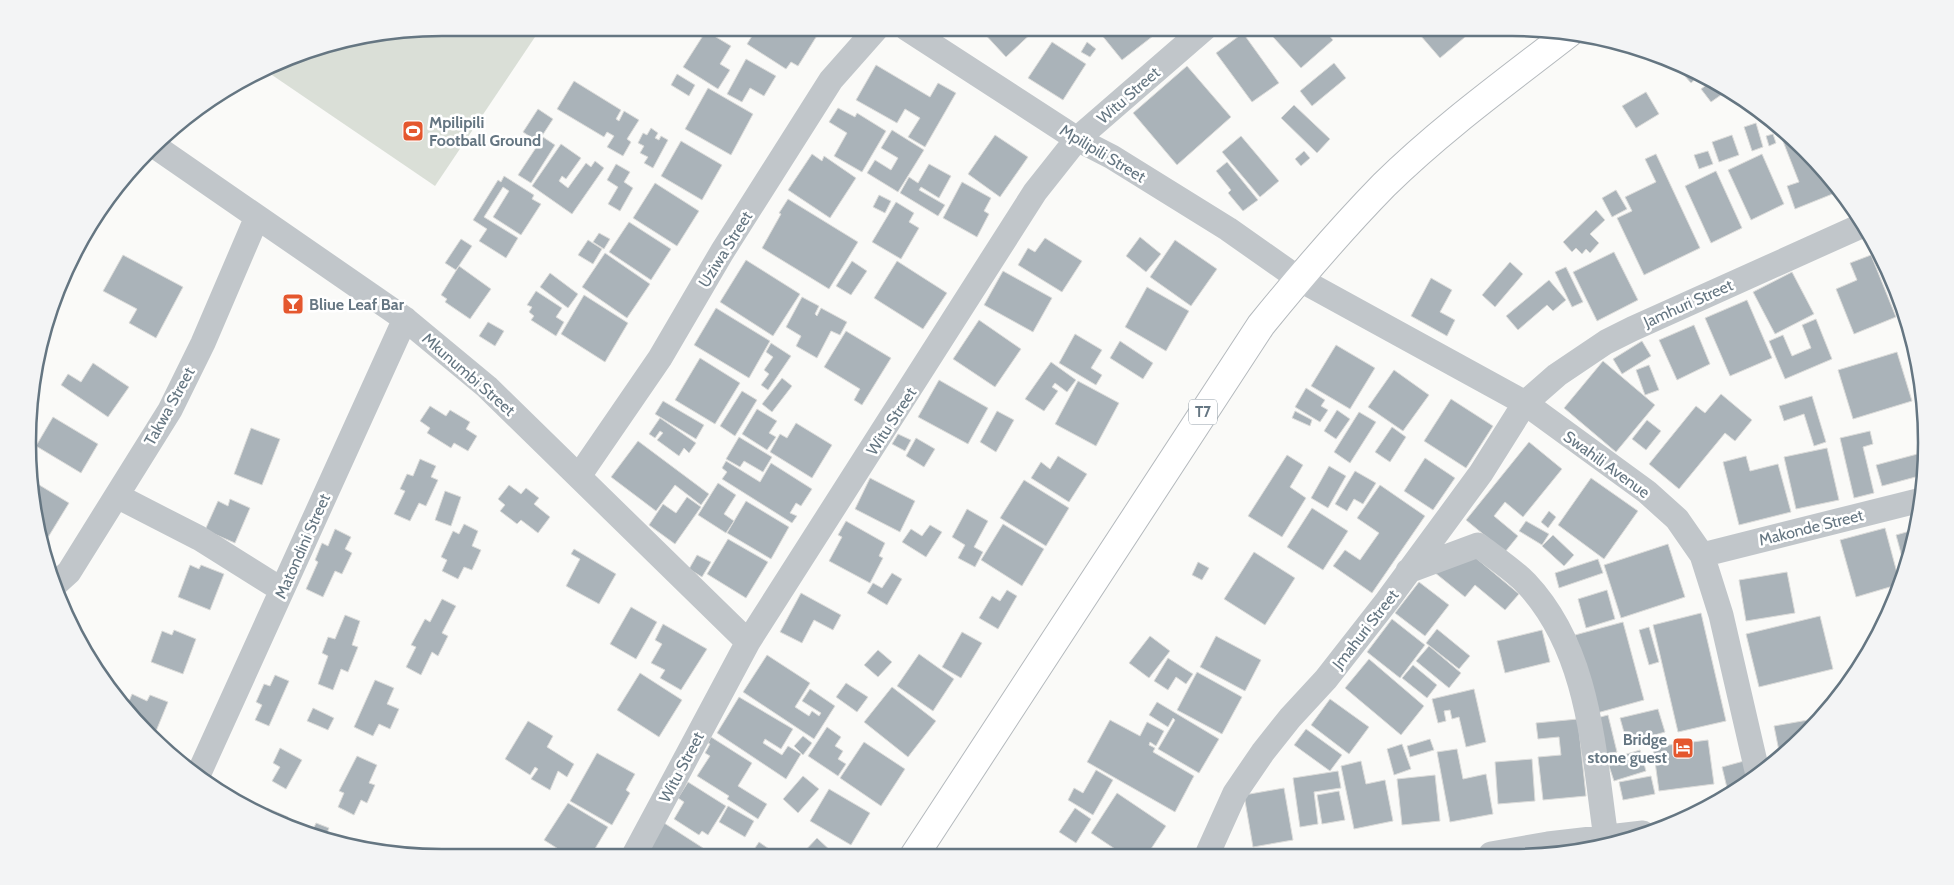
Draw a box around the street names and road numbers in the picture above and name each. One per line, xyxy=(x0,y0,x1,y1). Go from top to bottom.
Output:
street label: Witu Street xyxy=(1093,63,1164,128)
street label: Mpilipili Street xyxy=(1056,120,1150,187)
street label: Uziwa Street xyxy=(695,207,757,291)
street label: Jamhuri Street xyxy=(1640,275,1736,332)
street label: Mkunumbi Street xyxy=(418,329,519,420)
street label: Takwa Street xyxy=(140,363,199,449)
street label: Witu Street xyxy=(862,383,921,459)
road number: T7 xyxy=(1189,400,1217,424)
street label: Swahili Avenue xyxy=(1560,427,1654,502)
street label: Matondini Street xyxy=(271,490,334,602)
street label: Makonde Street xyxy=(1757,505,1866,550)
street label: Jmahuri Street xyxy=(1328,585,1403,674)
street label: Witu Street xyxy=(655,728,708,806)

